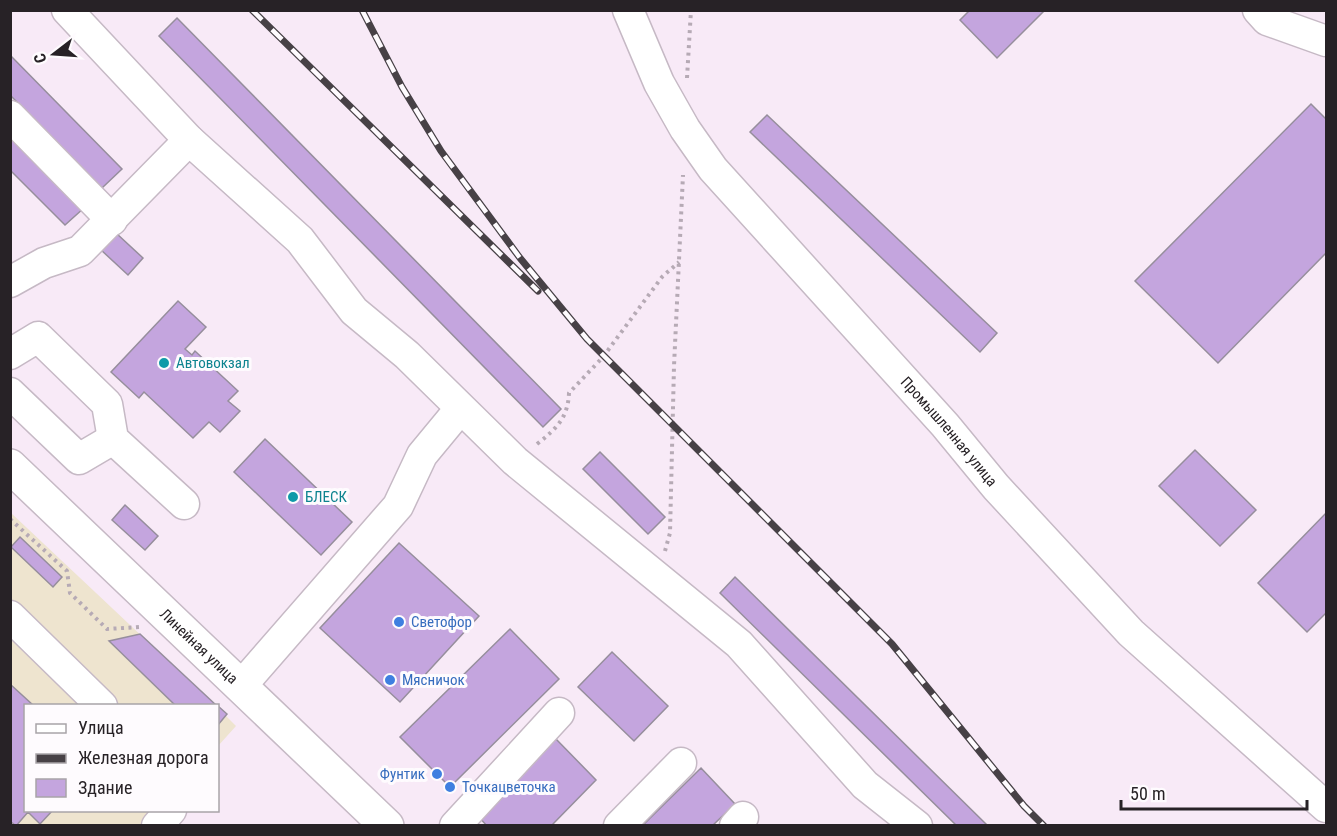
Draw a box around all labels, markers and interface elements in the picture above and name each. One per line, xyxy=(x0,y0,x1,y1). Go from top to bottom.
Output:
north arrow xyxy=(24,24,84,84)
text: С xyxy=(30,51,51,65)
place label: Автовокзал xyxy=(176,354,250,372)
marker: Автовокзал xyxy=(157,356,171,370)
street label: Промышленная улица xyxy=(897,373,1001,490)
place label: БЛЕСК xyxy=(305,488,347,506)
marker: БЛЕСК xyxy=(286,490,300,504)
street label: Линейная улица xyxy=(156,605,242,688)
place label: Светофор xyxy=(411,613,472,631)
marker: Светофор xyxy=(392,615,406,629)
place label: Мясничок xyxy=(402,671,465,689)
marker: Мясничок xyxy=(383,673,397,687)
legend xyxy=(24,704,219,812)
text: Улица xyxy=(78,717,124,738)
text: Железная дорога xyxy=(78,747,209,768)
place label: Фунтик xyxy=(380,765,425,783)
marker: Фунтик xyxy=(430,767,444,781)
scale bar xyxy=(1121,773,1307,811)
text: Здание xyxy=(78,777,132,798)
place label: Точкацветочка xyxy=(462,778,556,796)
marker: Точкацветочка xyxy=(443,780,457,794)
text: 50 m xyxy=(1130,783,1165,804)

